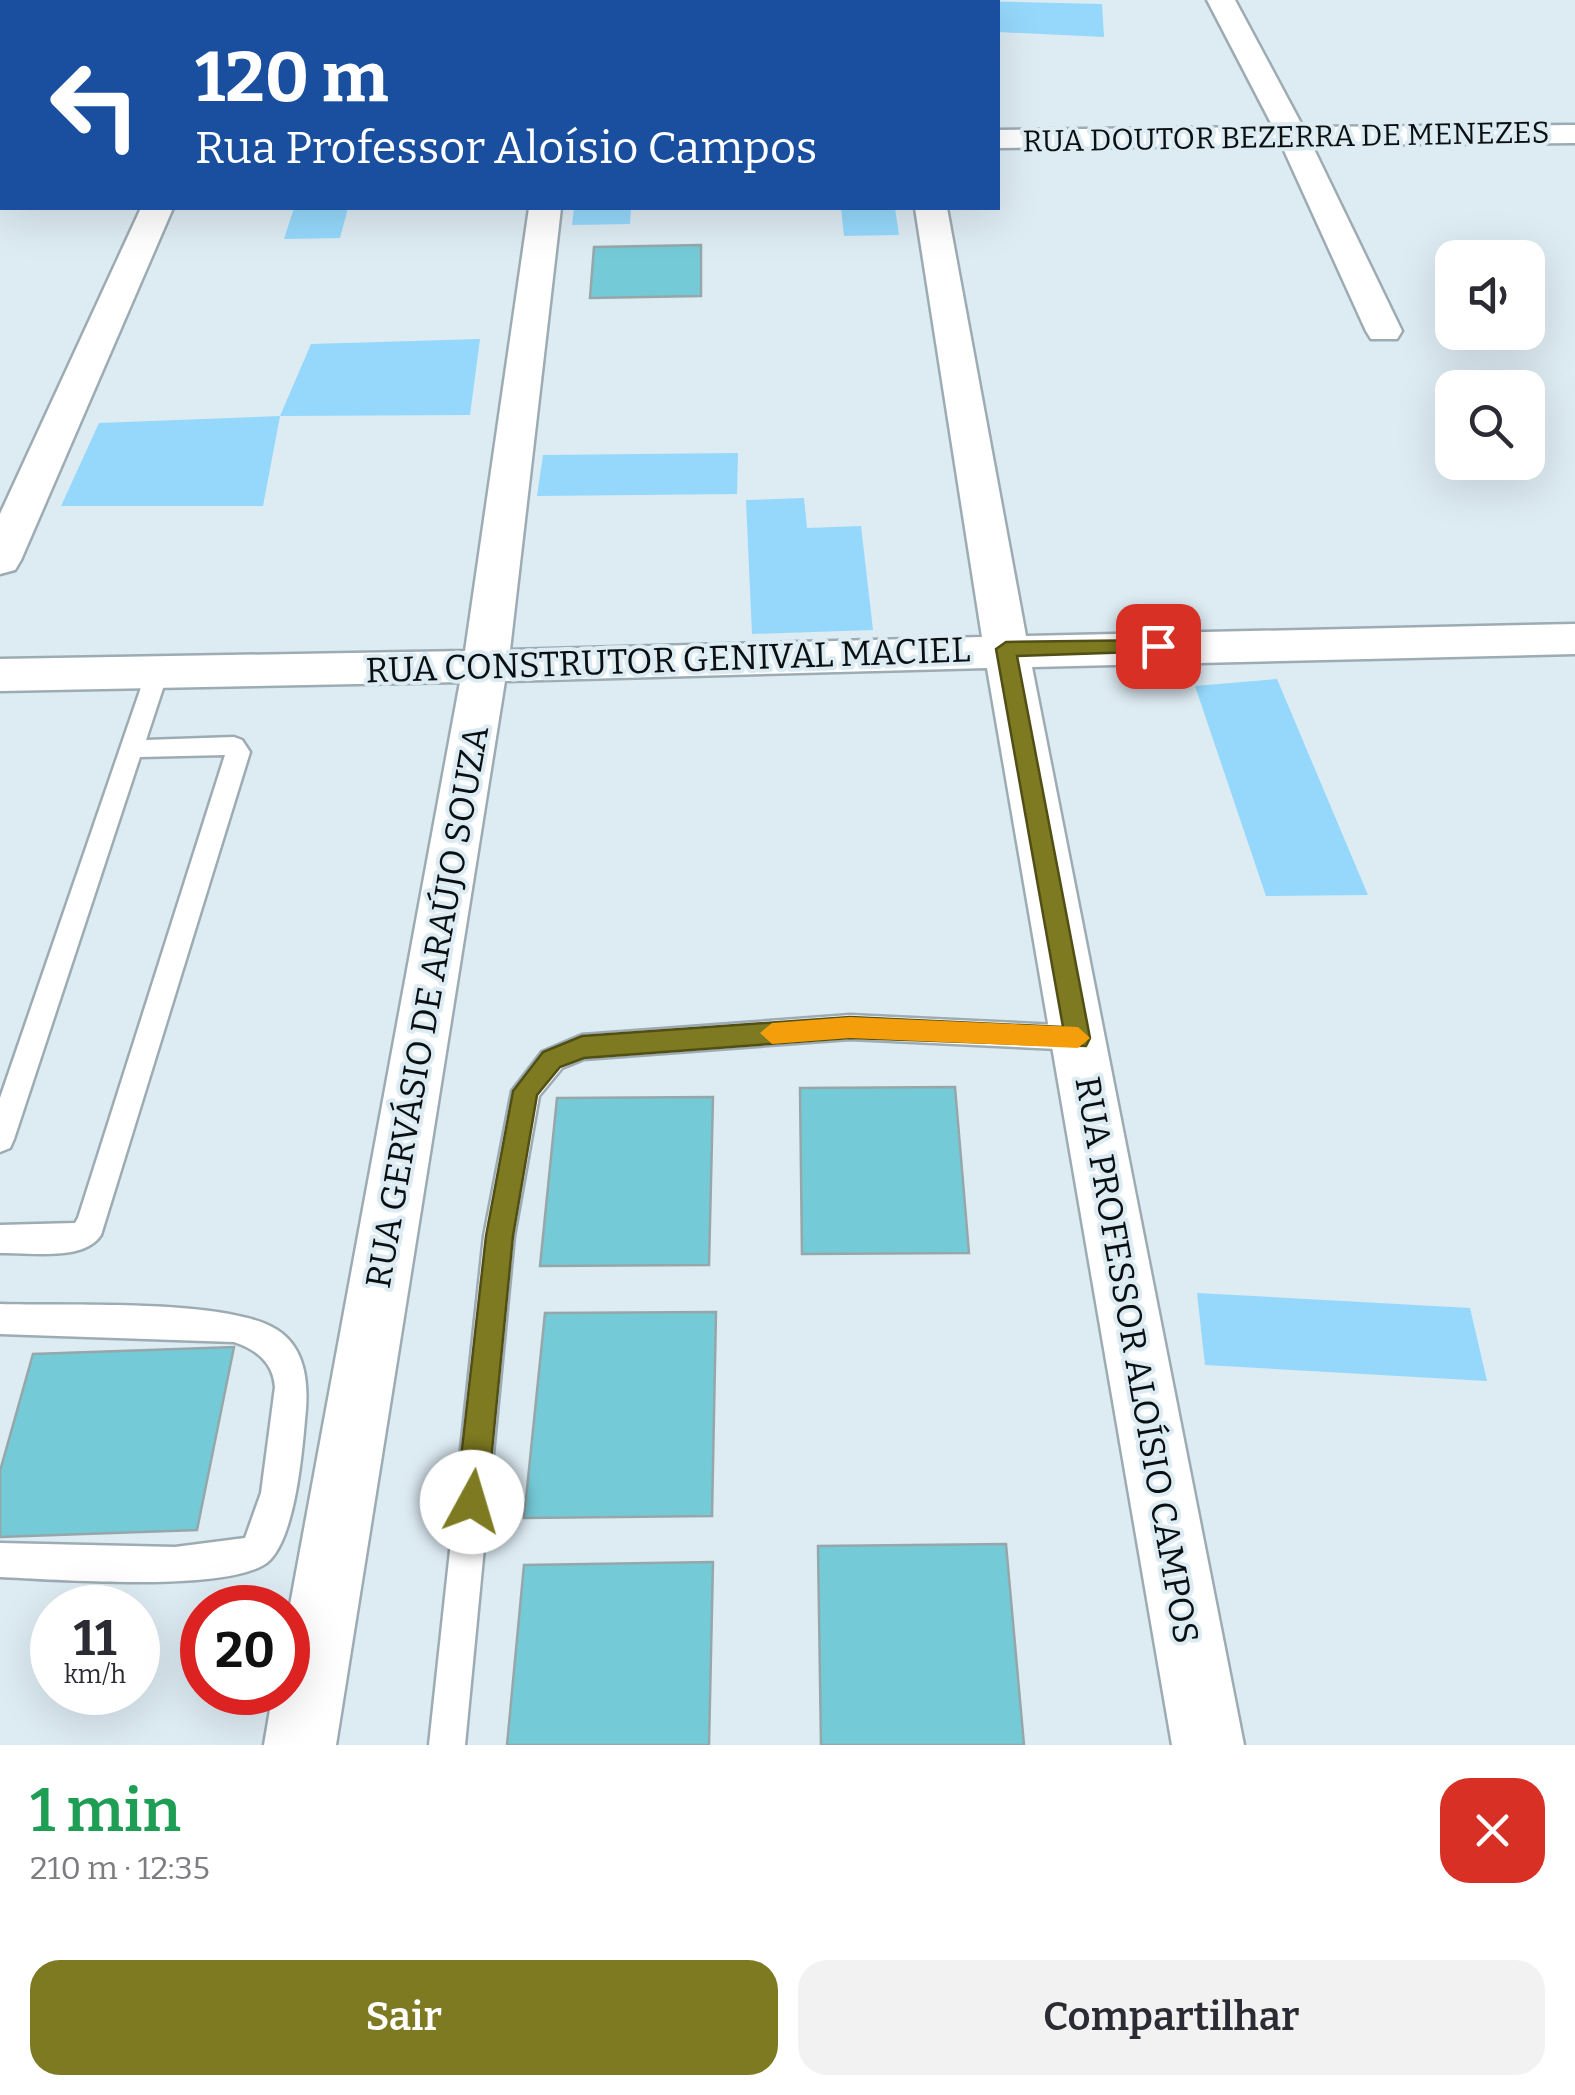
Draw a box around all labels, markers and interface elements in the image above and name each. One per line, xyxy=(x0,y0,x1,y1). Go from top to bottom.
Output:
text: 120 m xyxy=(195,36,388,120)
icon: left xyxy=(30,40,160,170)
street label: RUA DOUTOR BEZERRA DE MENEZES xyxy=(1022,114,1550,160)
text: Rua Professor Aloísio Campos xyxy=(195,121,817,175)
map controls xyxy=(1435,240,1545,480)
button: sound xyxy=(1435,240,1545,350)
button: search xyxy=(1435,370,1545,480)
pin xyxy=(1116,604,1201,689)
icon: arrive xyxy=(1131,619,1186,674)
street label: RUA CONSTRUTOR GENIVAL MACIEL xyxy=(365,628,971,692)
street label: RUA GERVÁSIO DE ARAÚJO SOUZA xyxy=(357,723,497,1291)
street label: RUA PROFESSOR ALOÍSIO CAMPOS xyxy=(1066,1073,1208,1647)
position arrow xyxy=(420,1450,524,1554)
speed limit sign: 20 xyxy=(180,1585,310,1715)
text: 11 xyxy=(73,1608,117,1668)
text: km/h xyxy=(64,1660,126,1690)
text: 1 min xyxy=(30,1775,181,1847)
button: close xyxy=(1440,1778,1545,1883)
text: 210 m · 12:35 xyxy=(30,1849,210,1887)
button: Sair xyxy=(30,1960,778,2075)
button: Compartilhar xyxy=(798,1960,1545,2075)

